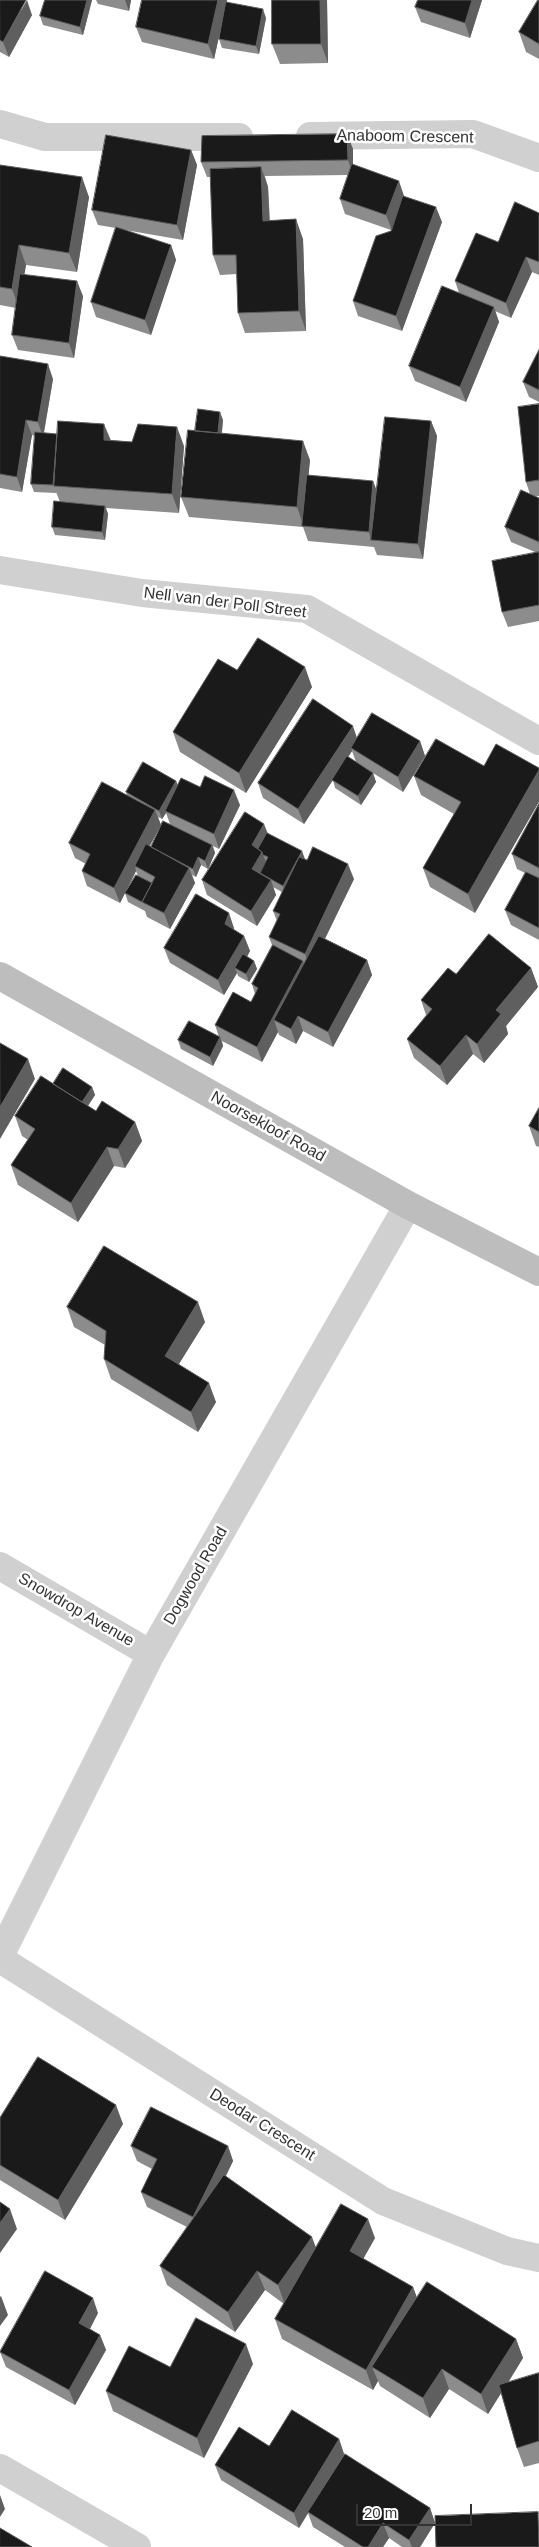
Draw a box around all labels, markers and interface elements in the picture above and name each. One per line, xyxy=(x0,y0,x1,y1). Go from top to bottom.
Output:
street label: Anaboom Crescent xyxy=(336,126,474,148)
street label: Nell van der Poll Street xyxy=(143,584,307,622)
street label: Noorsekloof Road xyxy=(207,1088,329,1166)
street label: Dogwood Road xyxy=(160,1523,232,1629)
street label: Snowdrop Avenue xyxy=(15,1569,137,1651)
street label: Deodar Crescent xyxy=(206,2085,318,2165)
scale bar xyxy=(359,2494,475,2526)
text: 20 m xyxy=(364,2504,397,2521)

